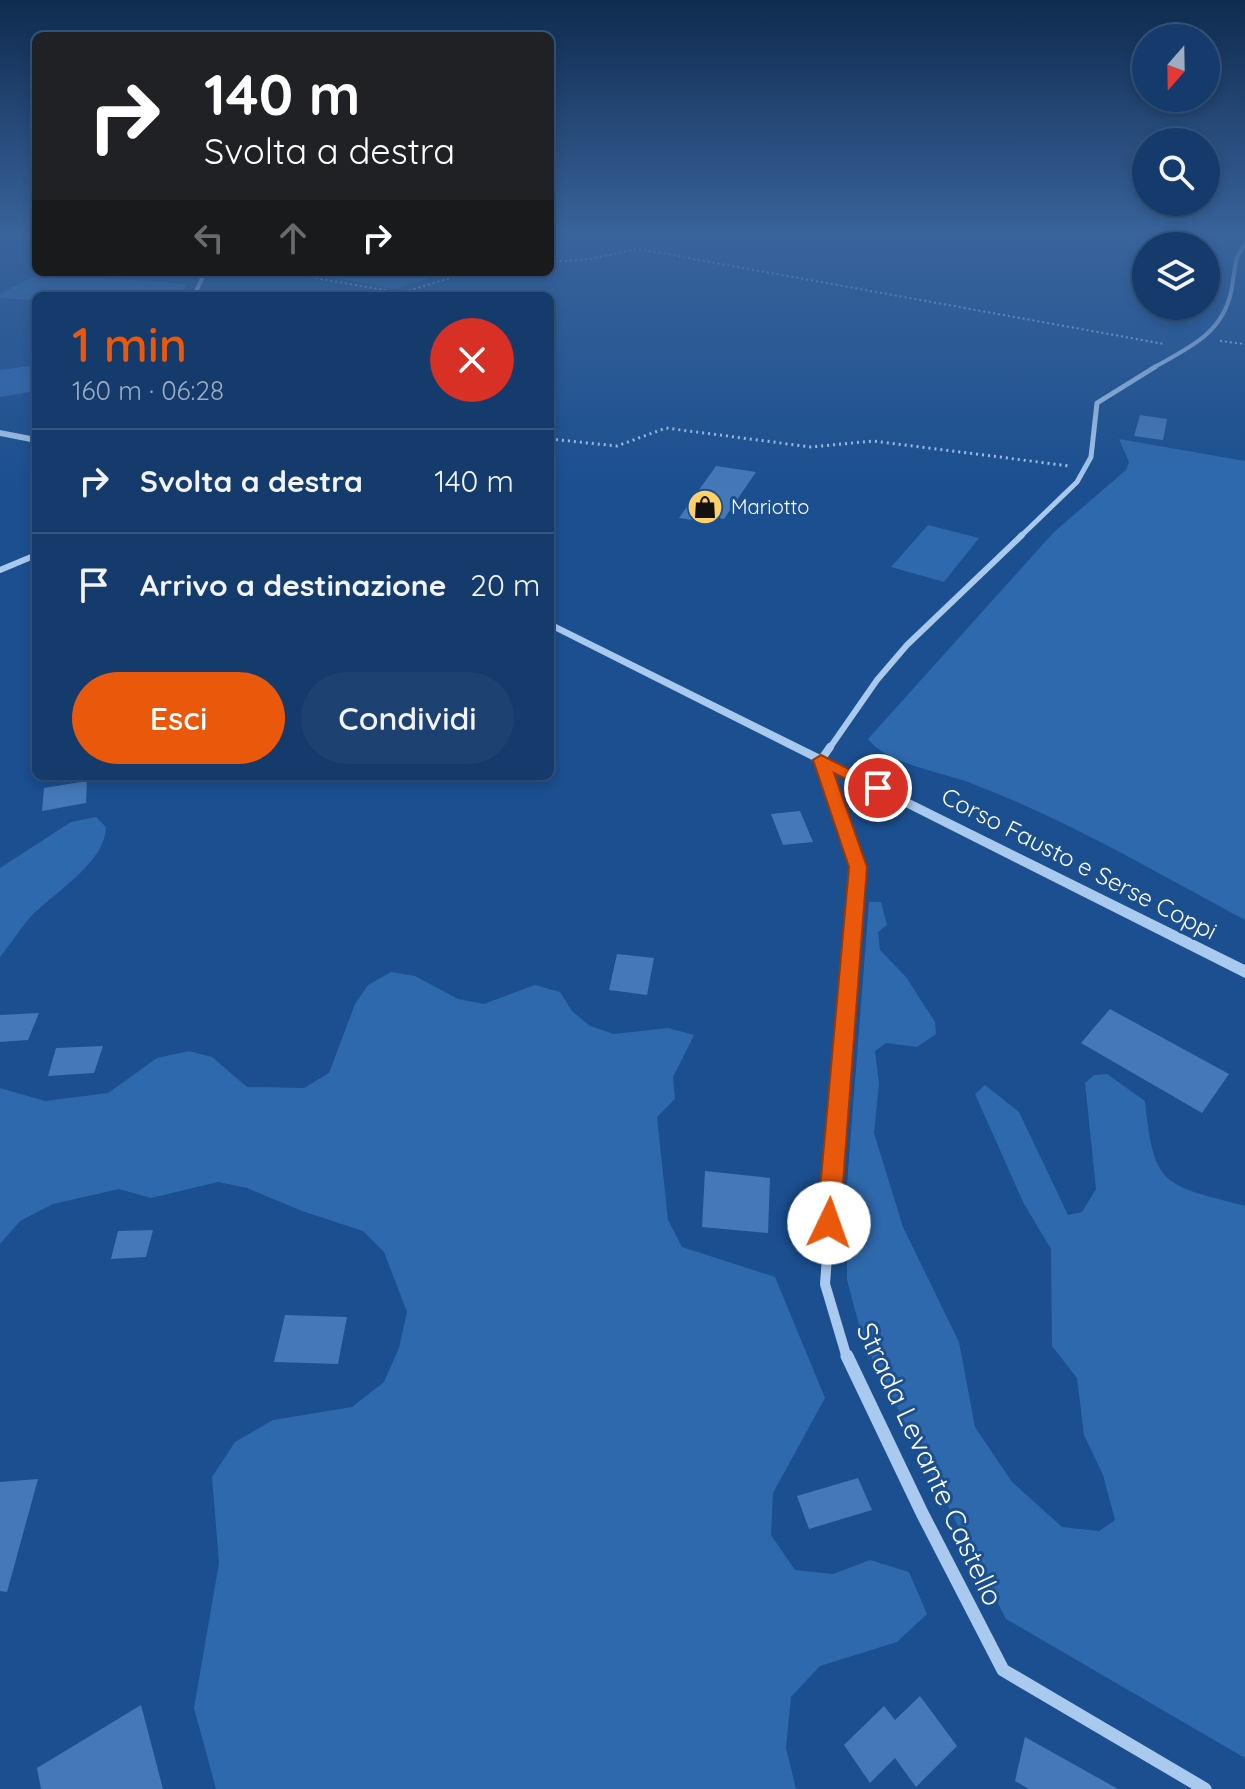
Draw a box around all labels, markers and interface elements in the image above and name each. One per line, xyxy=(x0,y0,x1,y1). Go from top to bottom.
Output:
north arrow xyxy=(1132,24,1220,112)
map controls xyxy=(1132,24,1220,320)
text: 140 m xyxy=(204,59,360,129)
icon: right xyxy=(72,64,176,168)
text: Svolta a destra xyxy=(204,128,455,173)
button: search xyxy=(1132,128,1220,216)
icon: left xyxy=(187,216,231,260)
icon: ahead xyxy=(271,216,315,260)
icon: right xyxy=(355,216,399,260)
button: layers xyxy=(1132,232,1220,320)
text: 1 min xyxy=(72,314,187,374)
button: close xyxy=(430,318,514,402)
text: 160 m · 06:28 xyxy=(72,374,224,407)
icon: right xyxy=(72,459,116,503)
text: Svolta a destra xyxy=(140,462,363,500)
text: 140 m xyxy=(434,462,514,500)
shop icon: Mariotto xyxy=(686,488,724,526)
place label: Mariotto xyxy=(731,494,809,519)
icon: arrive xyxy=(72,563,116,607)
text: Arrivo a destinazione xyxy=(140,566,446,604)
text: 20 m xyxy=(470,566,540,604)
button: Esci xyxy=(72,672,285,764)
button: Condividi xyxy=(301,672,514,764)
pin xyxy=(844,754,912,822)
icon: arrive xyxy=(856,766,900,810)
street label: Corso Fausto e Serse Coppi xyxy=(937,780,1222,946)
position arrow xyxy=(787,1181,871,1265)
street label: Strada Levante Castello xyxy=(849,1317,1012,1611)

